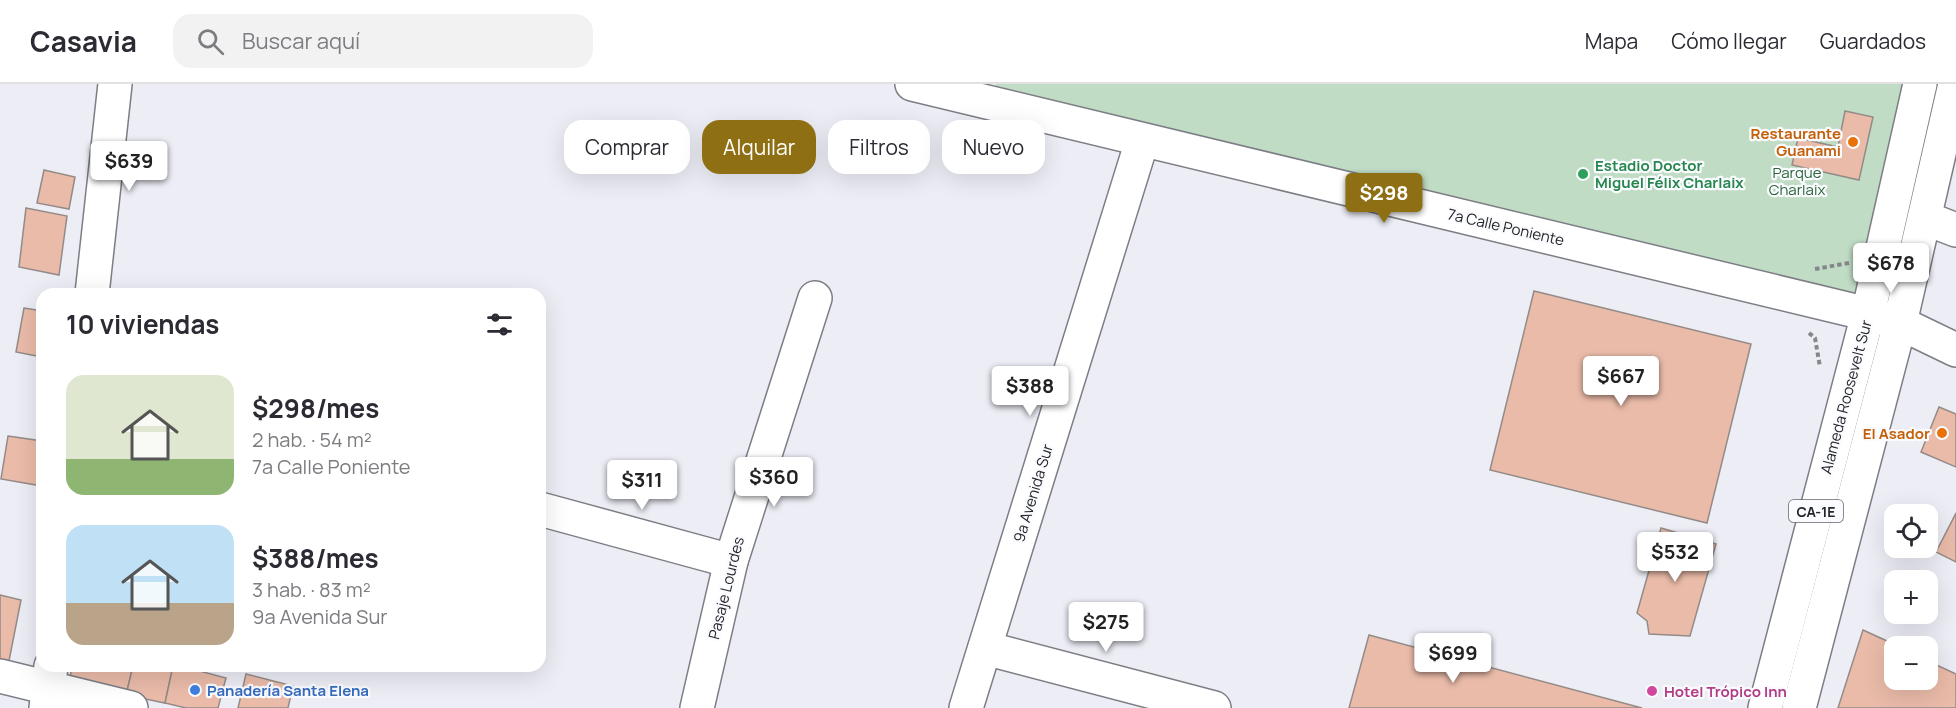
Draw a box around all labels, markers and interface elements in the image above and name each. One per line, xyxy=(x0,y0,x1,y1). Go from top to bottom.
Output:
search box xyxy=(173,14,593,68)
text: Casavia xyxy=(30,22,137,60)
icon: search xyxy=(194,25,227,58)
text: Buscar aquí xyxy=(242,26,360,56)
text: Mapa xyxy=(1585,27,1638,55)
text: Cómo llegar xyxy=(1671,27,1787,55)
text: Guardados xyxy=(1820,27,1926,55)
chip: Comprar xyxy=(564,120,690,174)
chip: Alquilar xyxy=(702,120,816,174)
chip: Filtros xyxy=(828,120,930,174)
chip: Nuevo xyxy=(942,120,1045,174)
place label: Restaurante Guanami xyxy=(1750,123,1841,161)
marker: Restaurante Guanami xyxy=(1846,135,1860,149)
pin: $639 xyxy=(93,141,165,192)
text: $639 xyxy=(104,147,154,174)
place label: Estadio Doctor Miguel Félix Charlaix xyxy=(1595,155,1744,193)
park label: Parque Charlaix xyxy=(1769,162,1825,200)
marker: Estadio Doctor Miguel Félix Charlaix xyxy=(1576,167,1590,181)
pin: $298 xyxy=(1348,173,1420,224)
text: $298 xyxy=(1359,179,1409,206)
street label: 7a Calle Poniente xyxy=(1446,203,1567,251)
pin: $678 xyxy=(1855,243,1927,294)
text: $678 xyxy=(1867,249,1915,276)
text: 10 viviendas xyxy=(66,306,219,342)
icon: filters xyxy=(483,308,516,341)
street label: Alameda Roosevelt Sur xyxy=(1815,317,1877,476)
pin: $667 xyxy=(1585,356,1657,407)
text: $667 xyxy=(1597,362,1645,389)
pin: $388 xyxy=(994,366,1066,417)
text: $388 xyxy=(1006,372,1054,399)
text: $298/mes xyxy=(252,390,379,426)
icon: home xyxy=(114,399,186,471)
place label: El Asador xyxy=(1863,423,1930,444)
text: 2 hab. · 54 m² xyxy=(252,426,372,453)
marker: El Asador xyxy=(1935,426,1949,440)
street label: 9a Avenida Sur xyxy=(1008,441,1058,545)
text: 7a Calle Poniente xyxy=(252,453,411,480)
pin: $360 xyxy=(738,457,810,508)
pin: $311 xyxy=(606,460,678,511)
text: $360 xyxy=(749,463,799,490)
text: $311 xyxy=(621,466,663,493)
road number: CA-1E xyxy=(1789,500,1843,522)
map controls xyxy=(1884,504,1938,690)
button: locate xyxy=(1884,504,1938,558)
pin: $532 xyxy=(1639,532,1711,583)
street label: Pasaje Lourdes xyxy=(703,534,749,641)
text: $532 xyxy=(1651,538,1699,565)
text: $388/mes xyxy=(252,540,379,576)
icon: home xyxy=(114,549,186,621)
button: + xyxy=(1884,570,1938,624)
text: 3 hab. · 83 m² xyxy=(252,576,371,603)
pin: $275 xyxy=(1070,602,1142,653)
text: 9a Avenida Sur xyxy=(252,603,387,630)
text: $275 xyxy=(1083,608,1129,635)
pin: $699 xyxy=(1417,633,1489,684)
button: − xyxy=(1884,636,1938,690)
text: $699 xyxy=(1428,639,1478,666)
place label: Panadería Santa Elena xyxy=(207,680,369,701)
place label: Hotel Trópico Inn xyxy=(1664,681,1787,702)
marker: Panadería Santa Elena xyxy=(188,683,202,697)
marker: Hotel Trópico Inn xyxy=(1645,684,1659,698)

